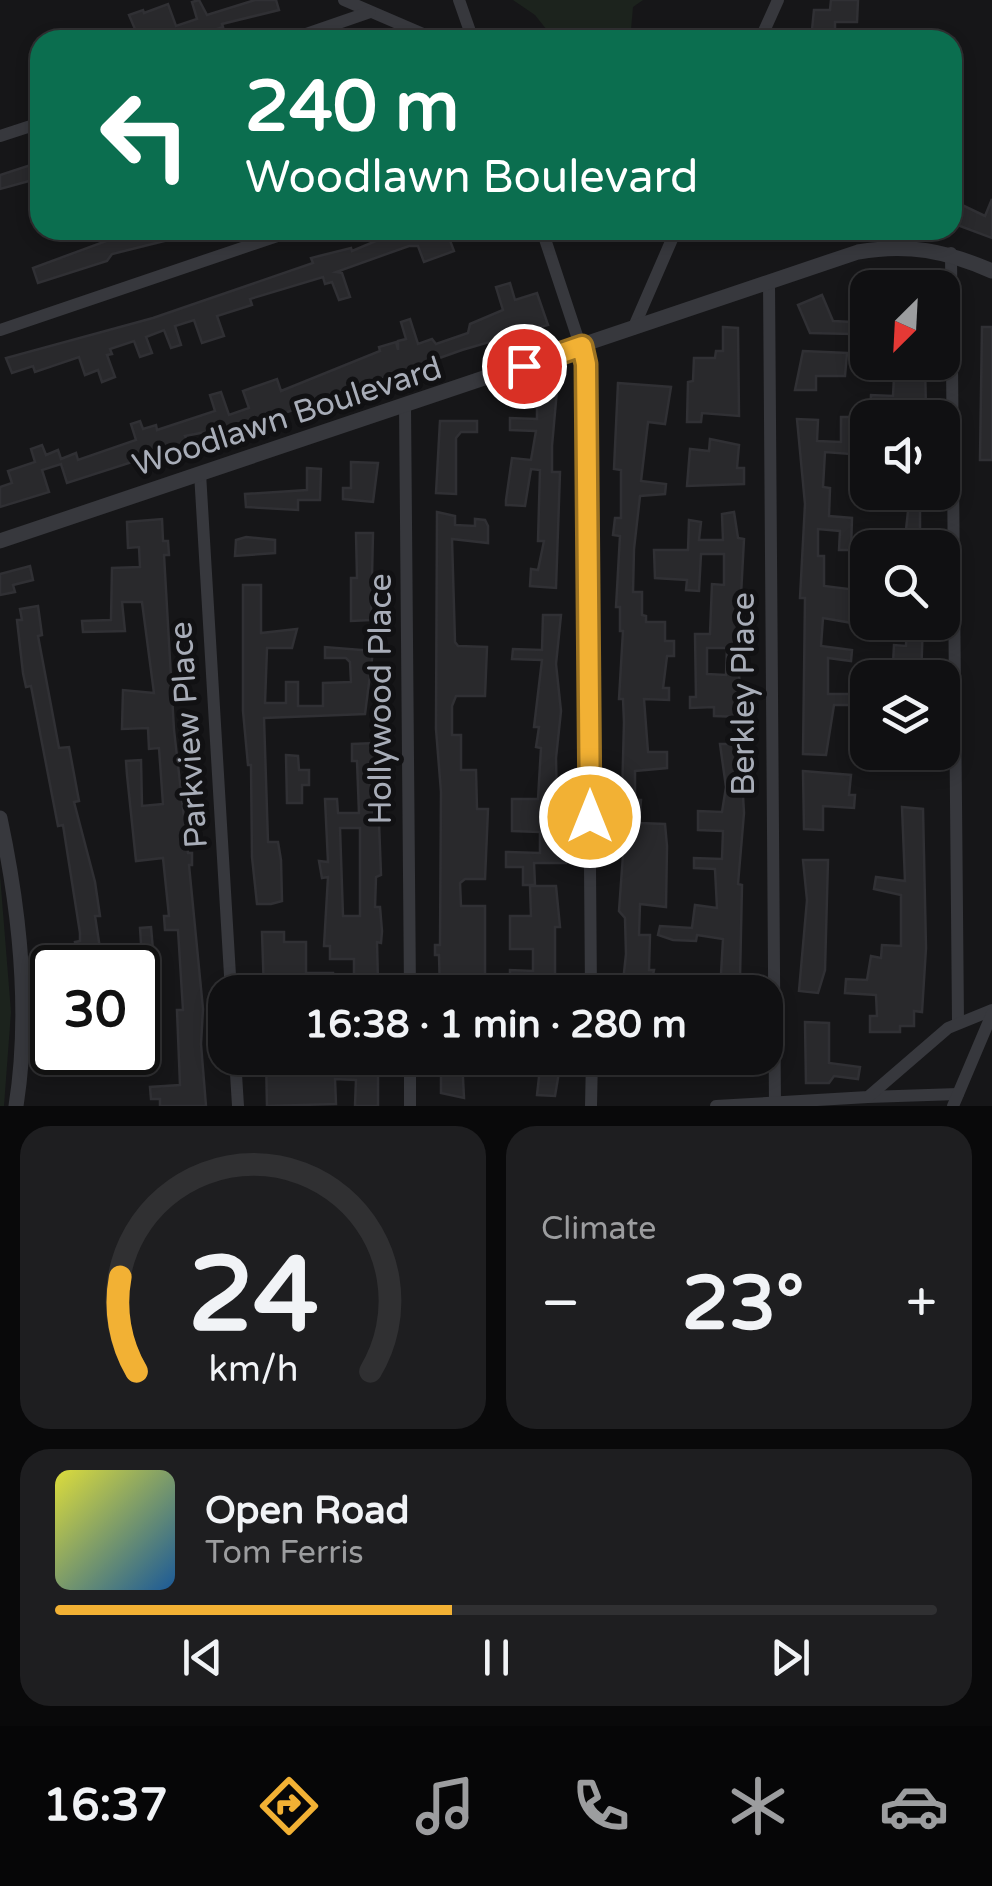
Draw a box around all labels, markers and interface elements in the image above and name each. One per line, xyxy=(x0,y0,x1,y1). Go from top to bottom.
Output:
text: 240 m xyxy=(245,66,459,150)
icon: left xyxy=(80,70,210,200)
text: Woodlawn Boulevard xyxy=(245,151,698,205)
north arrow xyxy=(850,270,960,380)
map controls xyxy=(850,270,960,770)
pin xyxy=(482,324,567,409)
icon: arrive xyxy=(497,339,552,394)
street label: Woodlawn Boulevard xyxy=(128,349,447,485)
button: sound xyxy=(850,400,960,510)
button: search xyxy=(850,530,960,640)
street label: Hollywood Place xyxy=(362,573,400,825)
street label: Berkley Place xyxy=(725,592,763,796)
street label: Parkview Place xyxy=(162,620,216,850)
button: layers xyxy=(850,660,960,770)
position arrow xyxy=(538,765,642,869)
speed limit sign: 30 xyxy=(30,945,160,1075)
text: 16:38 · 1 min · 280 m xyxy=(304,1002,687,1048)
text: Climate xyxy=(541,1210,656,1248)
text: 24 xyxy=(188,1234,318,1359)
text: 23° xyxy=(682,1259,804,1349)
text: − xyxy=(541,1271,580,1337)
text: + xyxy=(906,1271,937,1337)
text: km/h xyxy=(208,1348,298,1391)
text: Open Road xyxy=(205,1488,410,1534)
text: Tom Ferris xyxy=(205,1534,364,1572)
icon: previous xyxy=(175,1630,230,1685)
icon: pause xyxy=(469,1630,524,1685)
icon: next xyxy=(763,1630,818,1685)
icon: directions xyxy=(254,1771,324,1841)
icon: music xyxy=(410,1771,480,1841)
icon: phone xyxy=(566,1771,636,1841)
icon: climate xyxy=(723,1771,793,1841)
icon: car xyxy=(879,1771,949,1841)
text: 16:37 xyxy=(43,1779,168,1833)

